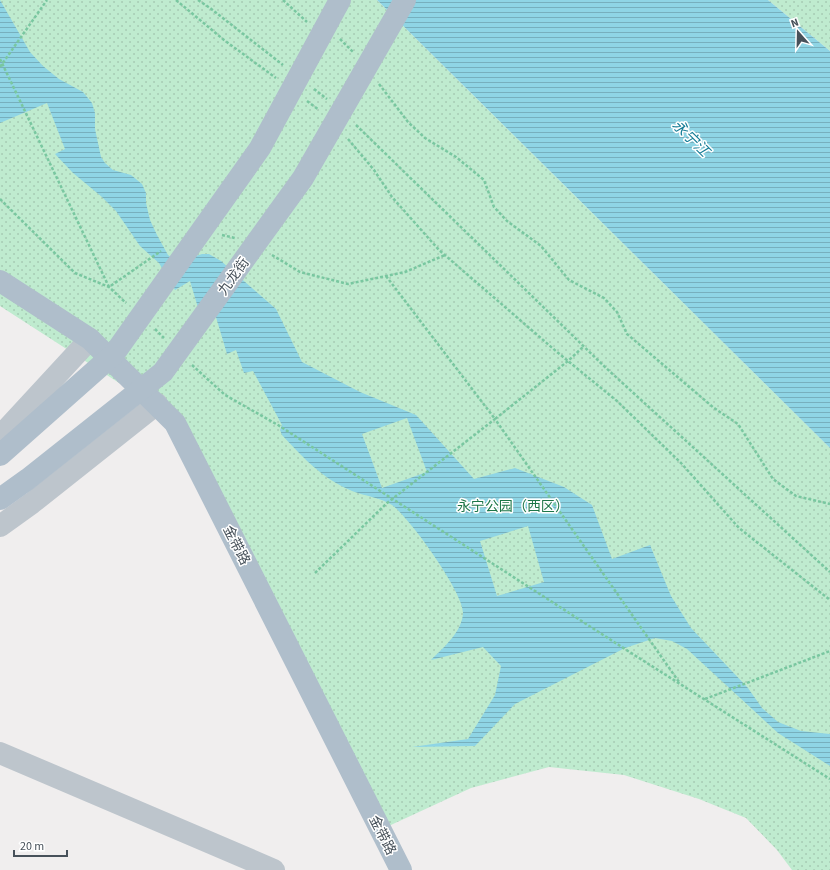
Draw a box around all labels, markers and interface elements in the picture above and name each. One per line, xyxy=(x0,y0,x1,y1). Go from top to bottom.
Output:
north arrow xyxy=(778,12,818,52)
text: N xyxy=(789,15,801,31)
water label: 永宁江 xyxy=(667,115,715,163)
street label: 九龙街 xyxy=(213,254,254,299)
park label: 永宁公园（西区） xyxy=(457,497,569,517)
street label: 金带路 xyxy=(218,522,255,569)
street label: 金带路 xyxy=(364,812,401,859)
scale bar xyxy=(14,832,67,858)
text: 20 m xyxy=(20,838,44,855)

